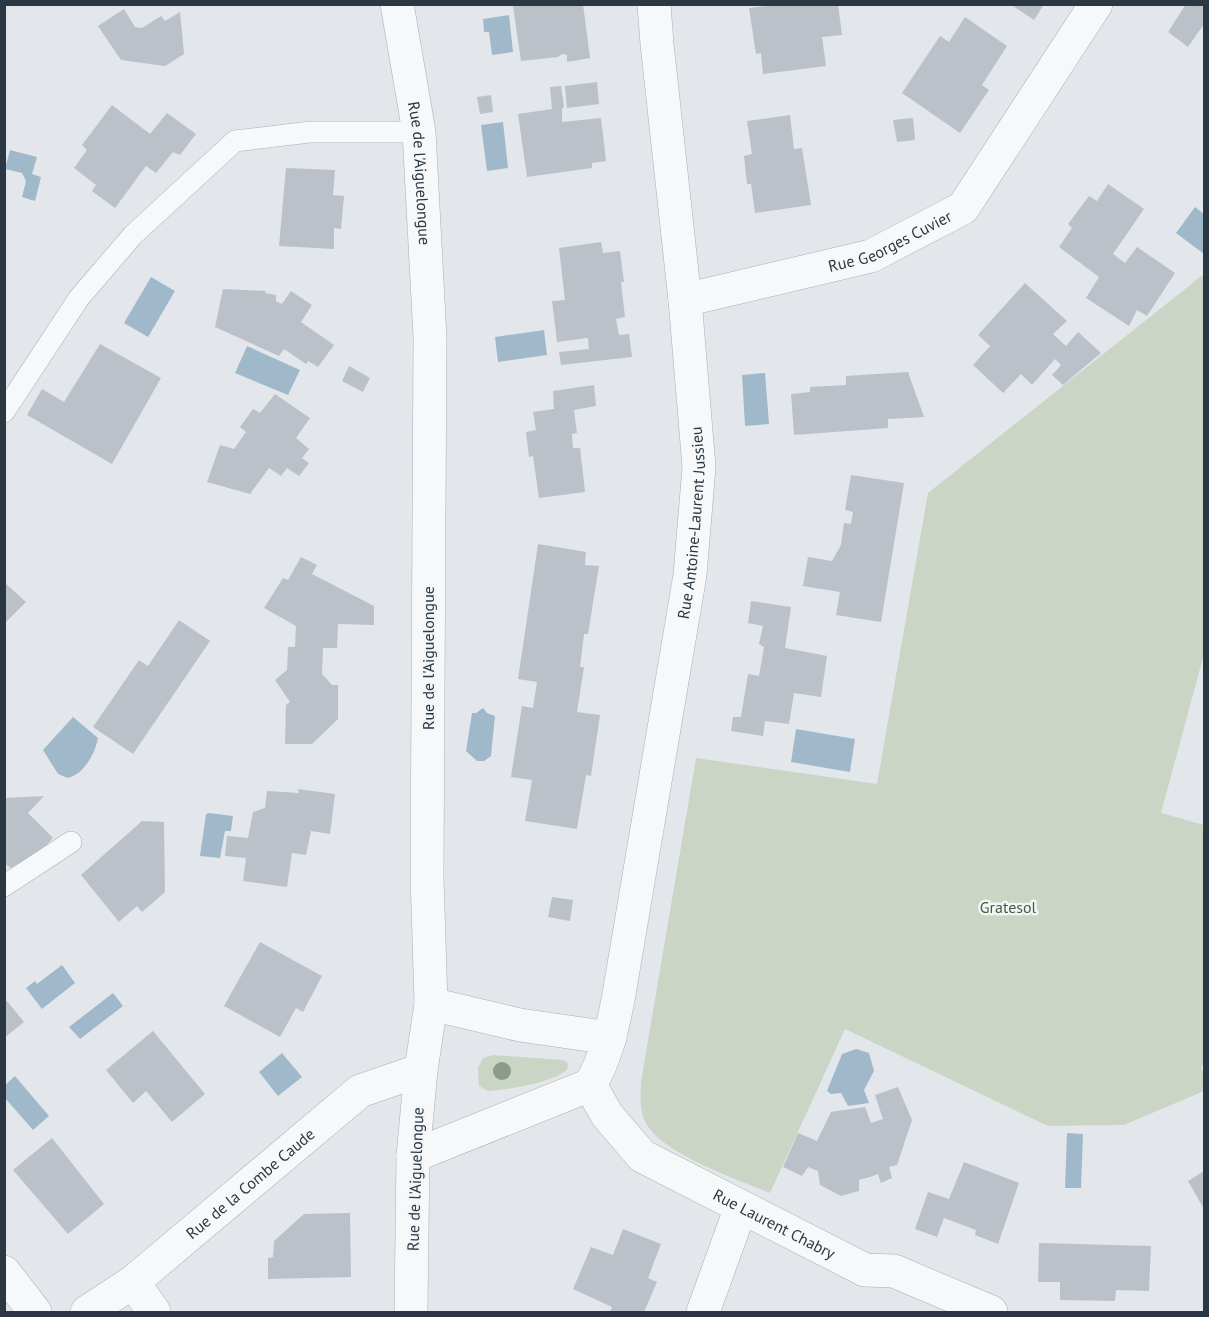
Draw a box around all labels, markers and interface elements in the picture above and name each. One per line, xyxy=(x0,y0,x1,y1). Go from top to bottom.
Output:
street label: Rue de l'Aiguelongue xyxy=(404,100,435,246)
street label: Rue Georges Cuvier xyxy=(826,206,955,276)
street label: Rue Antoine-Laurent Jussieu xyxy=(673,426,709,620)
street label: Rue de l'Aiguelongue xyxy=(418,586,438,730)
park label: Gratesol xyxy=(980,897,1037,917)
street label: Rue de l'Aiguelongue xyxy=(402,1107,428,1251)
street label: Rue de la Combe Caude xyxy=(182,1124,318,1243)
street label: Rue Laurent Chabry xyxy=(710,1184,839,1263)

